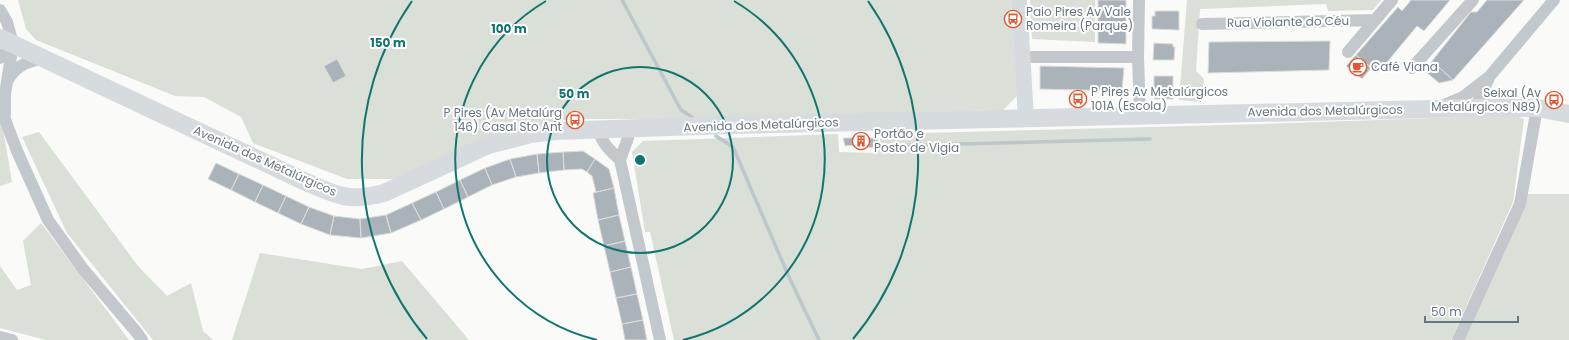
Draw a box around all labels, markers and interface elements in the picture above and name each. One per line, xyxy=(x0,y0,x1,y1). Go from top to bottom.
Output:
place label: Paio Pires Av Vale Romeira (Parque) xyxy=(1026,3,1133,34)
bus stop icon: Paio Pires Av Vale Romeira (Parque) xyxy=(1003,9,1023,29)
street label: Rua Violante do Céu xyxy=(1227,12,1349,31)
text: 100 m xyxy=(491,20,527,37)
text: 150 m xyxy=(370,34,406,51)
cafe icon: Café Viana xyxy=(1348,57,1368,77)
place label: Café Viana xyxy=(1371,58,1438,75)
place label: P Pires Av Metalúrgicos 101A (Escola) xyxy=(1091,83,1228,114)
place label: Seixal (Av Metalúrgicos N89) xyxy=(1431,84,1541,115)
text: 50 m xyxy=(559,85,590,102)
bus stop icon: P Pires Av Metalúrgicos 101A (Escola) xyxy=(1068,89,1088,109)
bus stop icon: Seixal (Av Metalúrgicos N89) xyxy=(1544,90,1564,110)
street label: Avenida dos Metalúrgicos xyxy=(1247,101,1403,120)
place label: P Pires (Av Metalúrg 146) Casal Sto Ant xyxy=(444,104,562,135)
bus stop icon: P Pires (Av Metalúrg 146) Casal Sto Ant xyxy=(565,110,585,130)
street label: Avenida dos Metalúrgicos xyxy=(683,113,839,136)
street label: Avenida dos Metalúrgicos xyxy=(191,121,340,200)
place label: Portão e Posto de Vigia xyxy=(874,125,959,156)
building icon: Portão e Posto de Vigia xyxy=(851,131,871,151)
centre of rings xyxy=(633,153,647,167)
scale bar xyxy=(1425,298,1518,324)
text: 50 m xyxy=(1431,303,1462,320)

